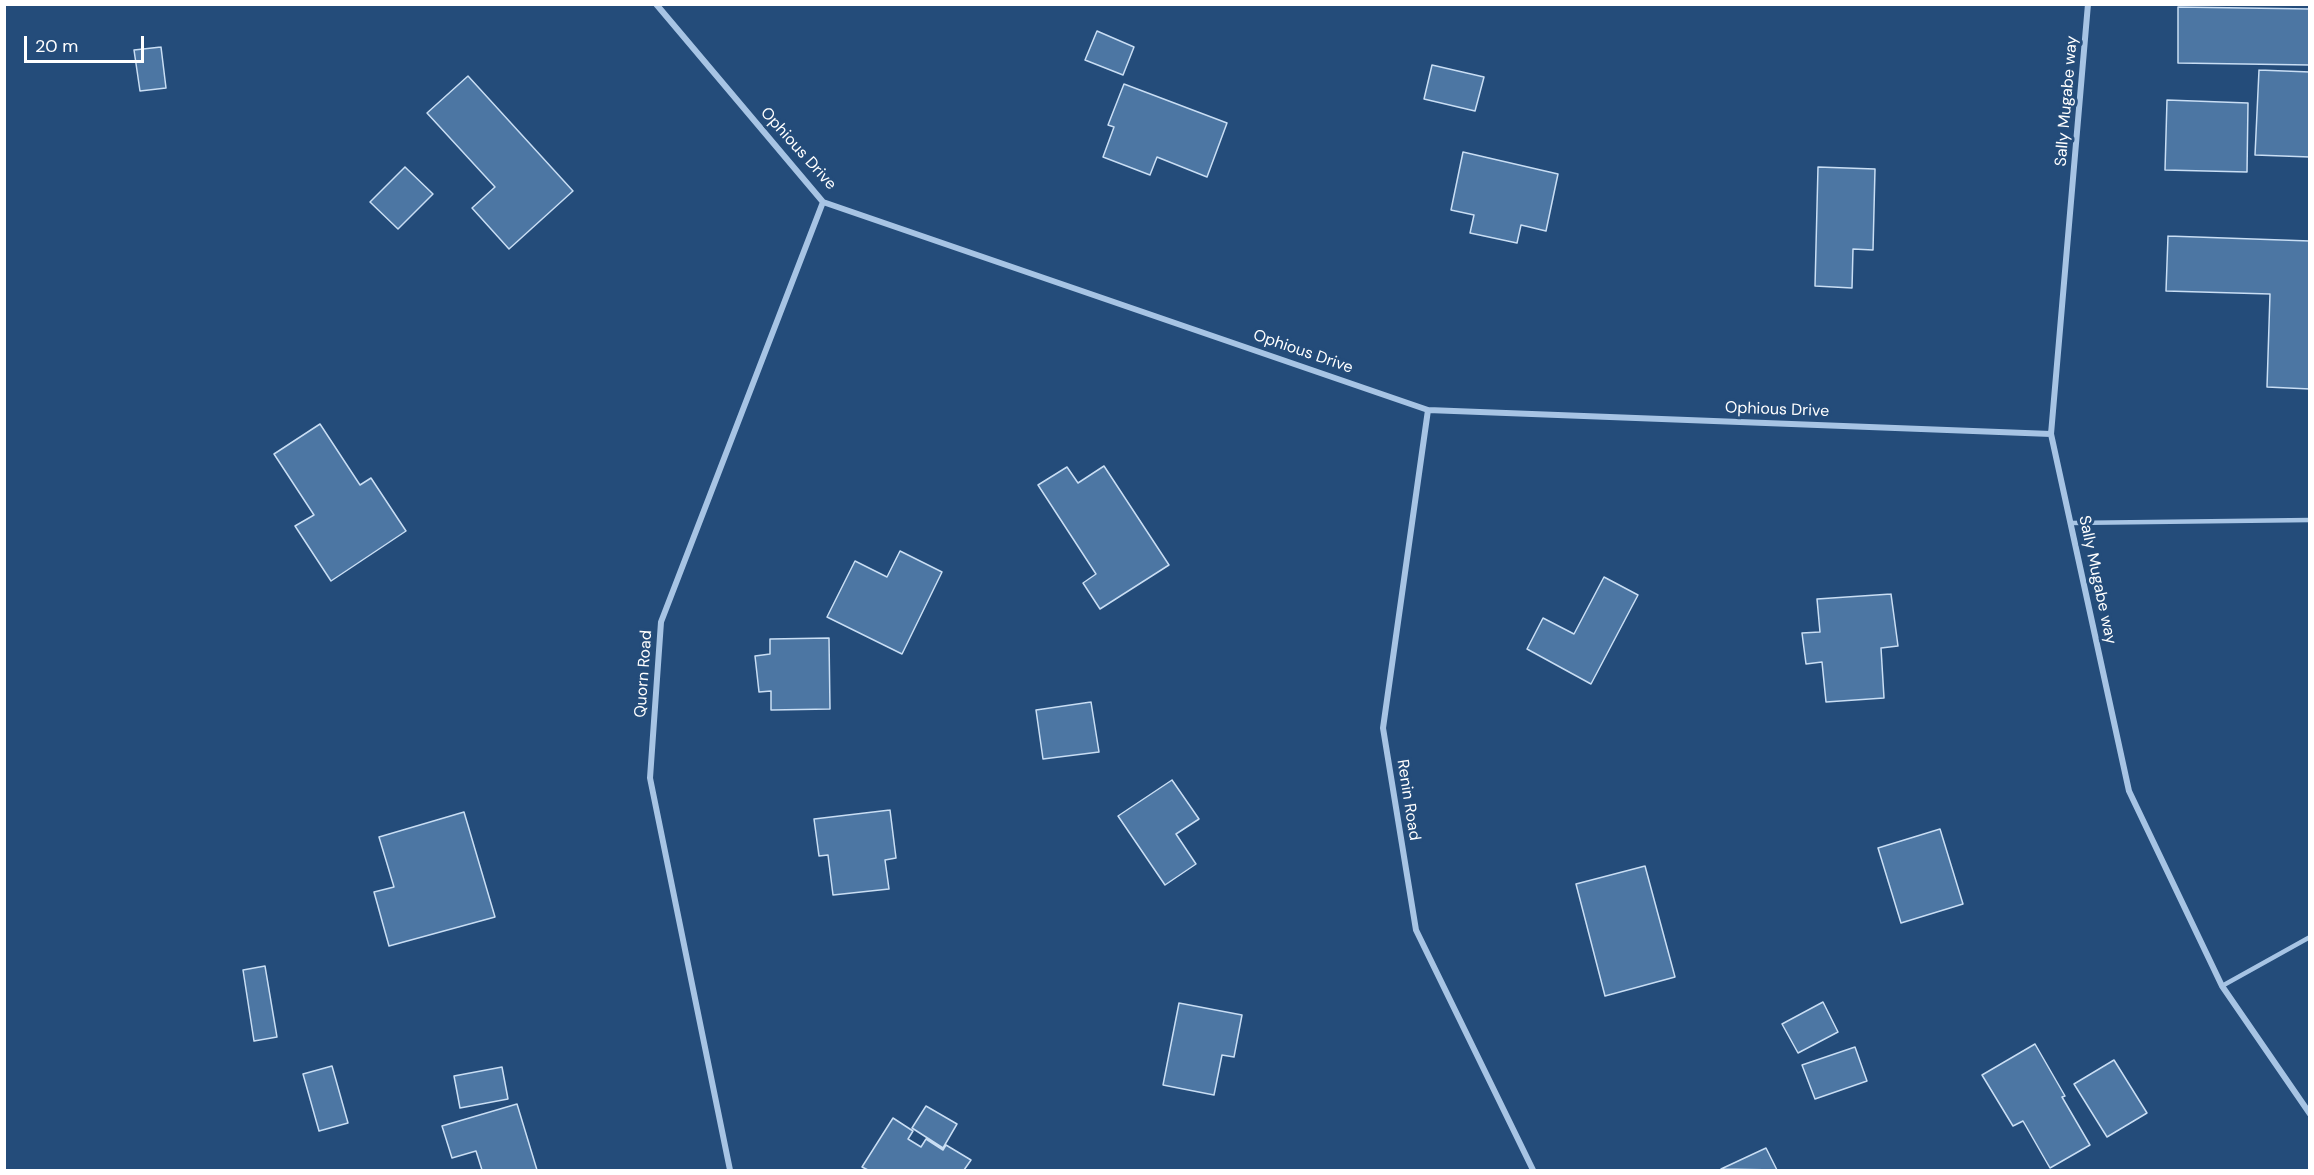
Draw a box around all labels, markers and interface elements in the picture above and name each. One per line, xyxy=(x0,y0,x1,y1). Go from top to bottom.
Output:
scale bar xyxy=(27,24,147,62)
text: 20 m xyxy=(35,34,78,58)
street label: Sally Mugabe way xyxy=(2052,35,2082,167)
street label: Ophious Drive xyxy=(756,104,840,194)
street label: Ophious Drive xyxy=(1251,326,1355,378)
street label: Ophious Drive xyxy=(1725,399,1829,421)
street label: Sally Mugabe way xyxy=(2074,514,2120,646)
street label: Quorn Road xyxy=(631,630,657,718)
street label: Renin Road xyxy=(1392,758,1424,842)

